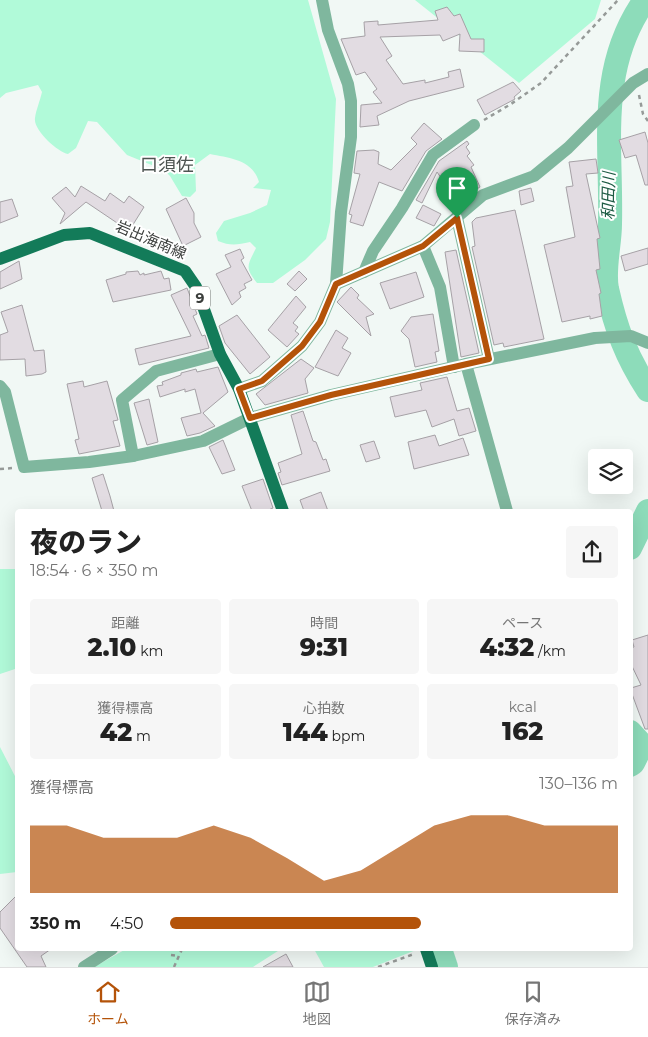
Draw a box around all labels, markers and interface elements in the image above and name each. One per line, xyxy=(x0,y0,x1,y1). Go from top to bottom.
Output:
district label: 口須佐 xyxy=(140,154,194,176)
pin xyxy=(436,167,478,218)
water label: 和田川 xyxy=(599,170,618,220)
icon: arrive xyxy=(443,174,471,202)
street label: 岩出海南線 xyxy=(113,216,189,263)
road number: 9 xyxy=(190,286,210,310)
map controls xyxy=(588,449,633,494)
button: layers xyxy=(588,449,633,494)
text: 夜のラン xyxy=(30,525,142,559)
button: share xyxy=(566,526,618,578)
text: 18:54 · 6 × 350 m xyxy=(30,561,158,580)
text: 距離 xyxy=(111,614,139,632)
text: 時間 xyxy=(310,614,338,632)
text: ペース xyxy=(502,614,543,632)
text: 2.10 xyxy=(87,632,136,662)
text: 9:31 xyxy=(300,632,348,662)
text: 4:32 xyxy=(480,632,534,662)
text: km xyxy=(136,642,163,660)
text: /km xyxy=(534,642,566,660)
text: kcal xyxy=(509,698,537,716)
text: 獲得標高 xyxy=(97,699,153,717)
text: 心拍数 xyxy=(303,699,345,717)
text: 162 xyxy=(502,716,543,746)
text: 42 xyxy=(100,717,132,747)
text: 144 xyxy=(283,717,328,747)
text: m xyxy=(132,727,151,745)
text: bpm xyxy=(328,727,365,745)
text: 130–136 m xyxy=(539,774,618,793)
text: 獲得標高 xyxy=(30,778,94,797)
text: 350 m xyxy=(30,914,81,933)
text: 4:50 xyxy=(110,914,144,933)
tab: ホーム xyxy=(87,978,129,1028)
tab: 地図 xyxy=(303,978,331,1028)
tab: 保存済み xyxy=(505,978,561,1028)

